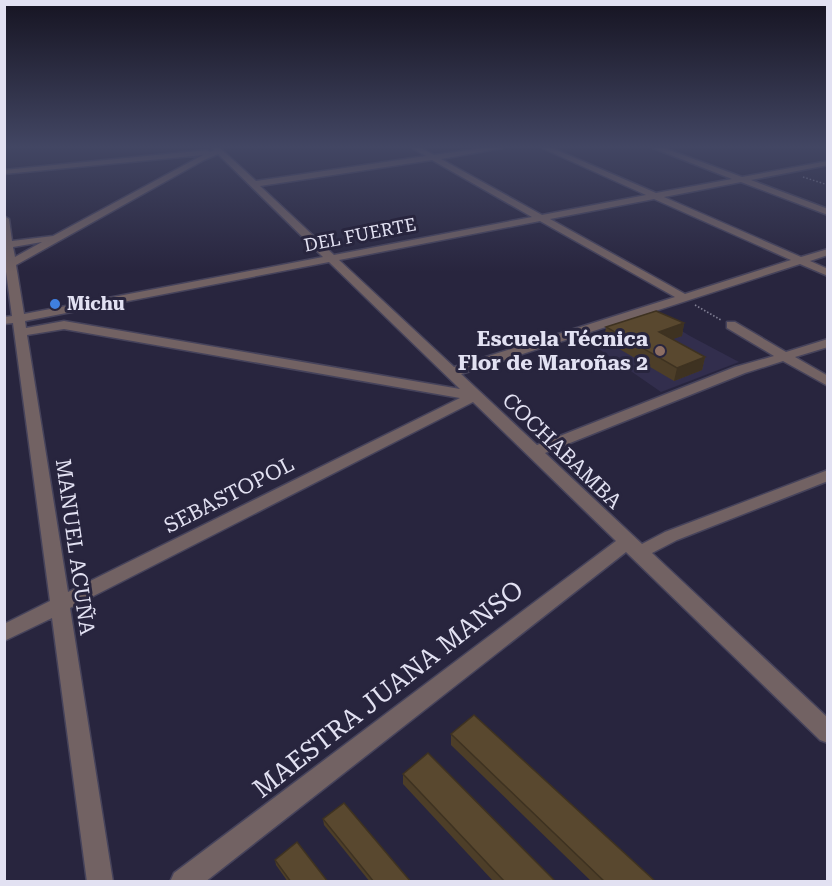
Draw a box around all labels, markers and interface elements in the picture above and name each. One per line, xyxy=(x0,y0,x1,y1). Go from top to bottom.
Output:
street label: DEL FUERTE xyxy=(302,213,418,256)
place label: Michu xyxy=(67,293,125,314)
marker: Michu xyxy=(48,297,62,311)
place label: Escuela Técnica Flor de Maroñas 2 xyxy=(458,327,649,375)
marker: Escuela Técnica Flor de Maroñas 2 xyxy=(653,344,667,358)
street label: COCHABAMBA xyxy=(497,388,627,514)
street label: SEBASTOPOL xyxy=(160,452,298,538)
street label: MANUEL ACUÑA xyxy=(51,457,100,637)
street label: MAESTRA JUANA MANSO xyxy=(247,574,529,804)

